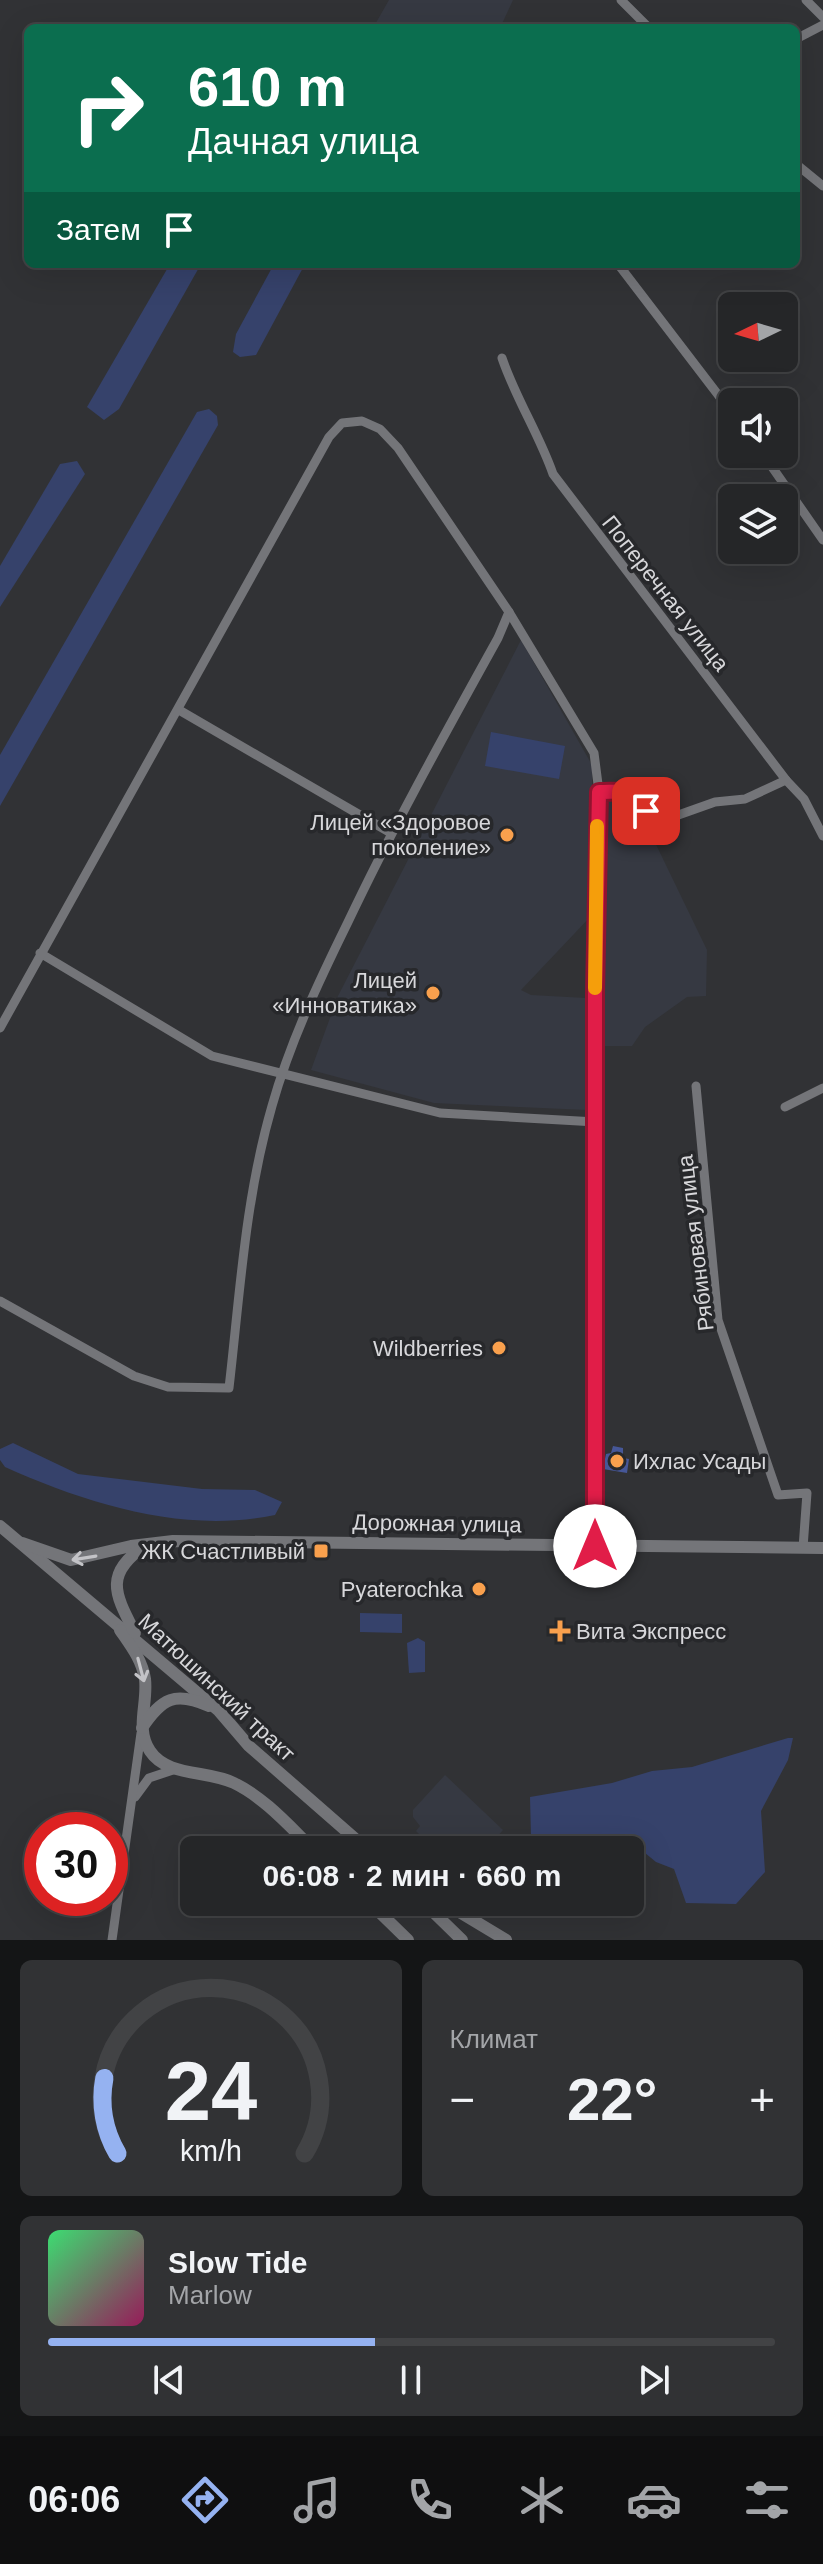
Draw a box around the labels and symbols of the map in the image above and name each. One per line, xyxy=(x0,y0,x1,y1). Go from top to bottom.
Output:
north arrow xyxy=(718,292,798,372)
street label: Поперечная улица xyxy=(597,511,735,677)
pin xyxy=(612,777,680,845)
place label: Лицей «Здоровое поколение» xyxy=(310,810,491,860)
marker: Лицей «Здоровое поколение» xyxy=(498,826,516,844)
place label: Лицей «Инноватика» xyxy=(272,968,417,1018)
marker: Лицей «Инноватика» xyxy=(424,984,442,1002)
street label: Рябиновая улица xyxy=(672,1153,719,1332)
place label: Wildberries xyxy=(373,1336,483,1361)
marker: Wildberries xyxy=(490,1339,508,1357)
place label: Ихлас Усады xyxy=(633,1449,766,1474)
marker: Ихлас Усады xyxy=(608,1452,626,1470)
position arrow xyxy=(553,1504,637,1588)
street label: Дорожная улица xyxy=(352,1510,523,1537)
place label: ЖК Счастливый xyxy=(141,1539,305,1564)
marker: ЖК Счастливый xyxy=(312,1542,330,1560)
one-way arrow xyxy=(72,1551,97,1566)
place label: Pyaterochka xyxy=(341,1577,464,1602)
marker: Pyaterochka xyxy=(470,1580,488,1598)
street label: Матюшинский тракт xyxy=(133,1608,300,1766)
place label: Вита Экспресс xyxy=(576,1619,726,1644)
marker: Вита Экспресс xyxy=(551,1622,569,1640)
one-way arrow xyxy=(135,1657,150,1682)
speed limit sign: 30 xyxy=(24,1812,128,1916)

